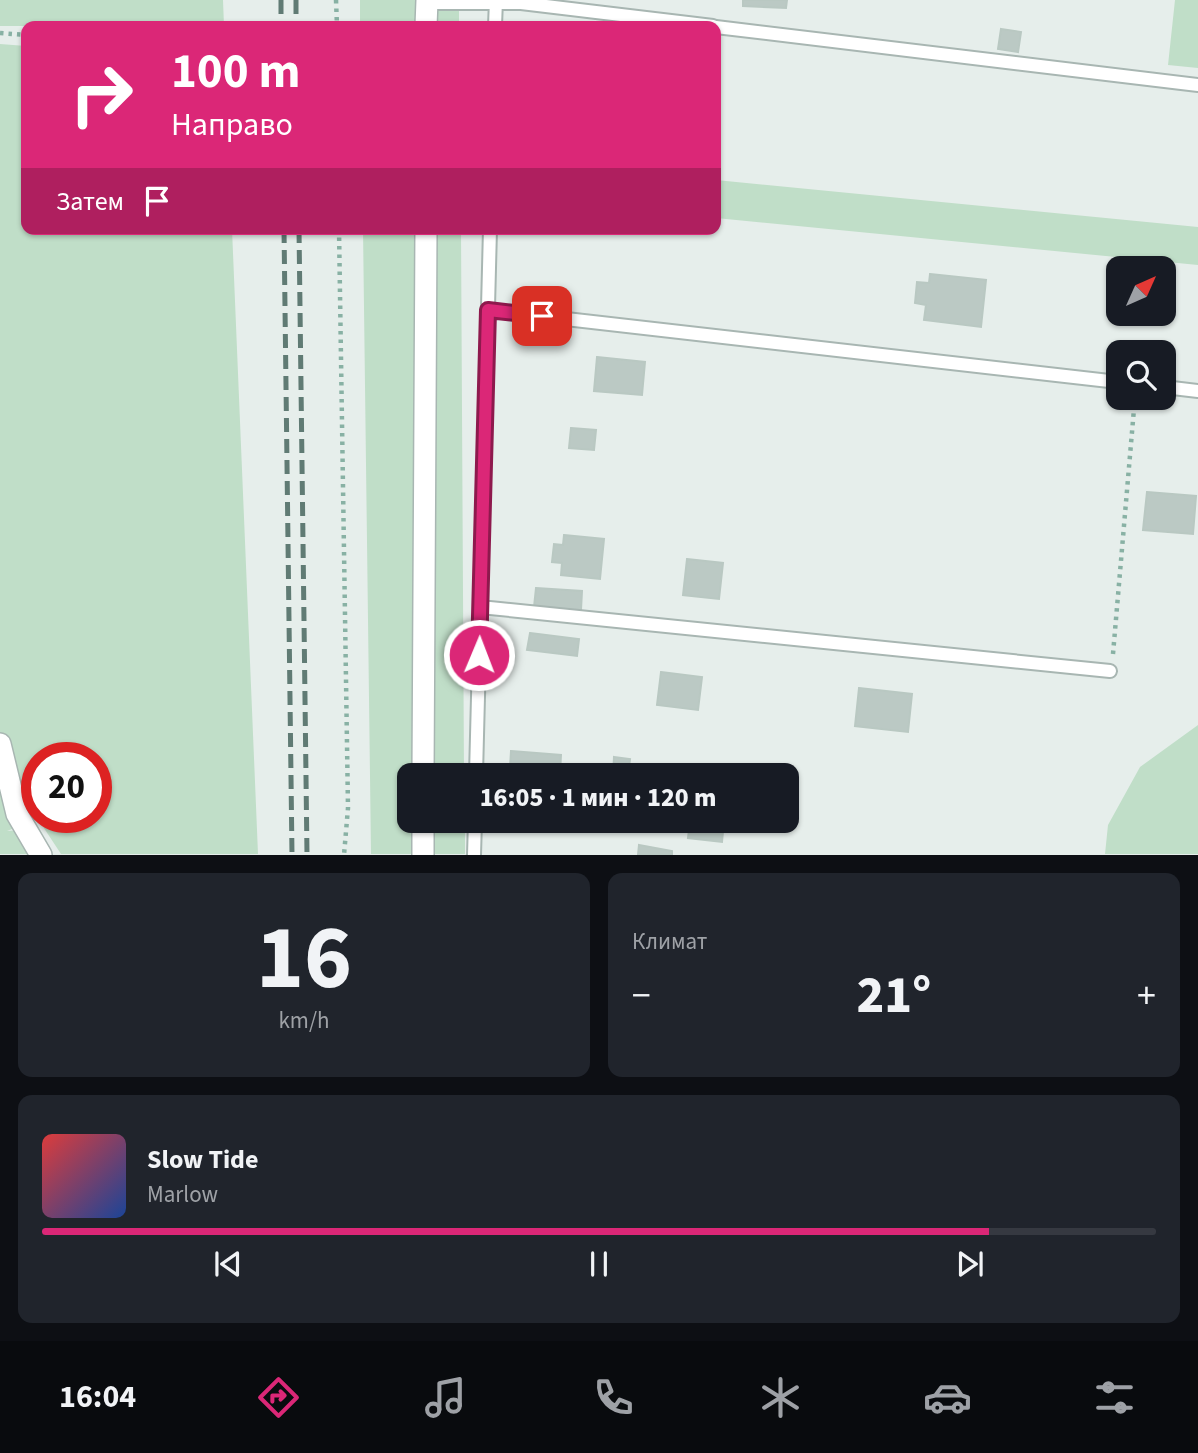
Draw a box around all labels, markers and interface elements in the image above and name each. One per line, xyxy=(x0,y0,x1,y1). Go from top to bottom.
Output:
text: 100 m xyxy=(171,37,300,107)
icon: right xyxy=(56,49,147,140)
text: Направо xyxy=(171,102,293,148)
icon: arrive xyxy=(138,182,176,220)
text: Затем xyxy=(56,183,124,220)
north arrow xyxy=(1106,256,1176,326)
map controls xyxy=(1106,256,1176,410)
pin xyxy=(512,286,572,346)
icon: arrive xyxy=(523,297,561,335)
button: search xyxy=(1106,340,1176,410)
position arrow xyxy=(442,618,516,692)
speed limit sign: 20 xyxy=(21,742,112,833)
text: 16:05 · 1 мин · 120 m xyxy=(480,779,716,816)
text: 16 xyxy=(256,894,352,1023)
text: Климат xyxy=(632,925,707,958)
text: 21° xyxy=(857,959,931,1033)
text: − xyxy=(632,969,651,1023)
text: + xyxy=(1137,969,1156,1023)
text: km/h xyxy=(278,1004,330,1037)
text: Slow Tide xyxy=(147,1141,258,1178)
text: Marlow xyxy=(147,1178,218,1211)
icon: previous xyxy=(209,1245,247,1283)
icon: pause xyxy=(580,1245,618,1283)
icon: next xyxy=(951,1245,989,1283)
icon: directions xyxy=(254,1373,303,1422)
icon: music xyxy=(421,1373,470,1422)
icon: phone xyxy=(589,1373,638,1422)
icon: climate xyxy=(756,1373,805,1422)
icon: car xyxy=(923,1373,972,1422)
icon: filters xyxy=(1090,1373,1139,1422)
text: 16:04 xyxy=(59,1374,136,1420)

